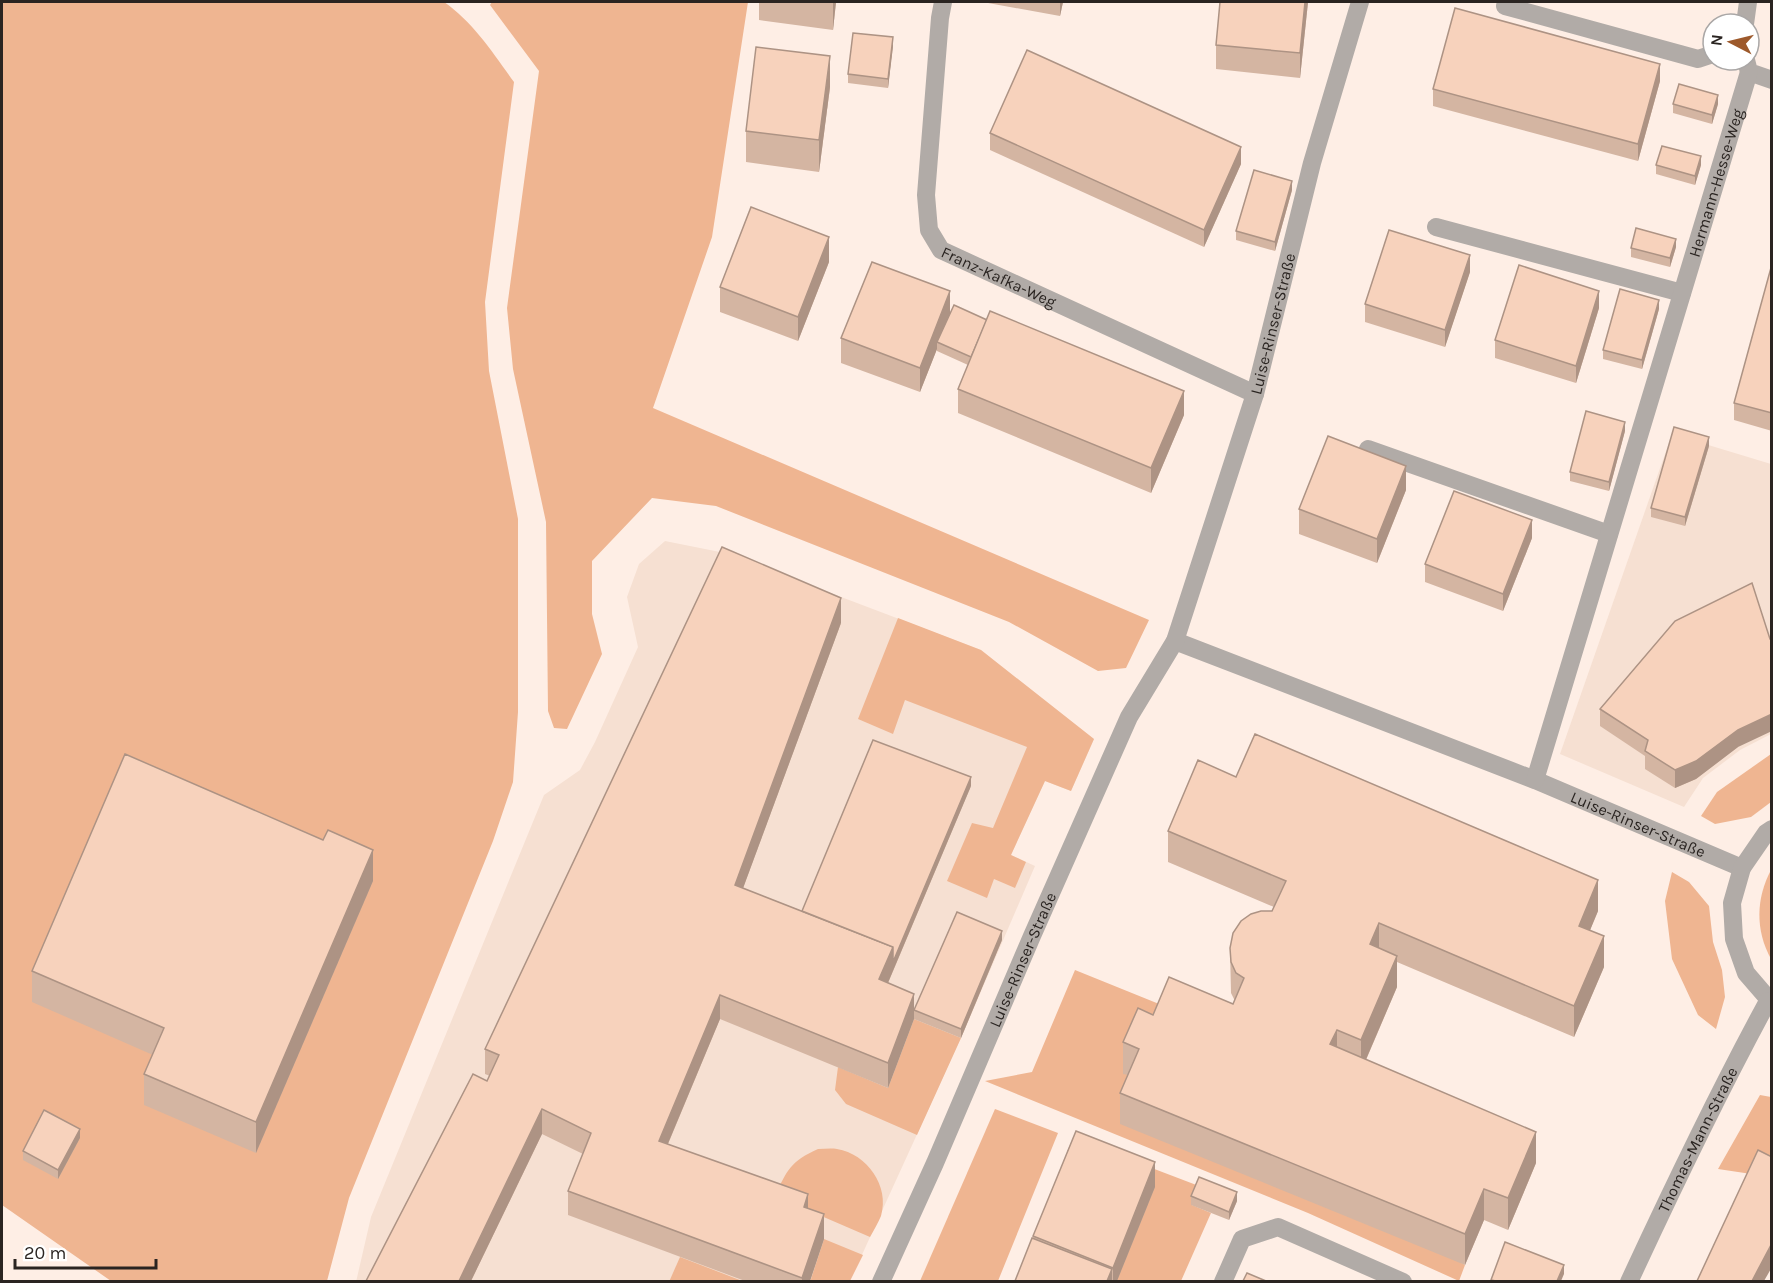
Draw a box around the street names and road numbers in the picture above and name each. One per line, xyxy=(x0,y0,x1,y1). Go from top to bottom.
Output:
street label: Hermann-Hesse-Weg xyxy=(1684,106,1747,259)
street label: Franz-Kafka-Weg xyxy=(938,242,1059,311)
street label: Luise-Rinser-Straße xyxy=(1246,251,1299,396)
street label: Luise-Rinser-Straße xyxy=(1568,787,1709,861)
street label: Luise-Rinser-Straße xyxy=(985,889,1060,1030)
street label: Thomas-Mann-Straße xyxy=(1654,1064,1741,1215)

